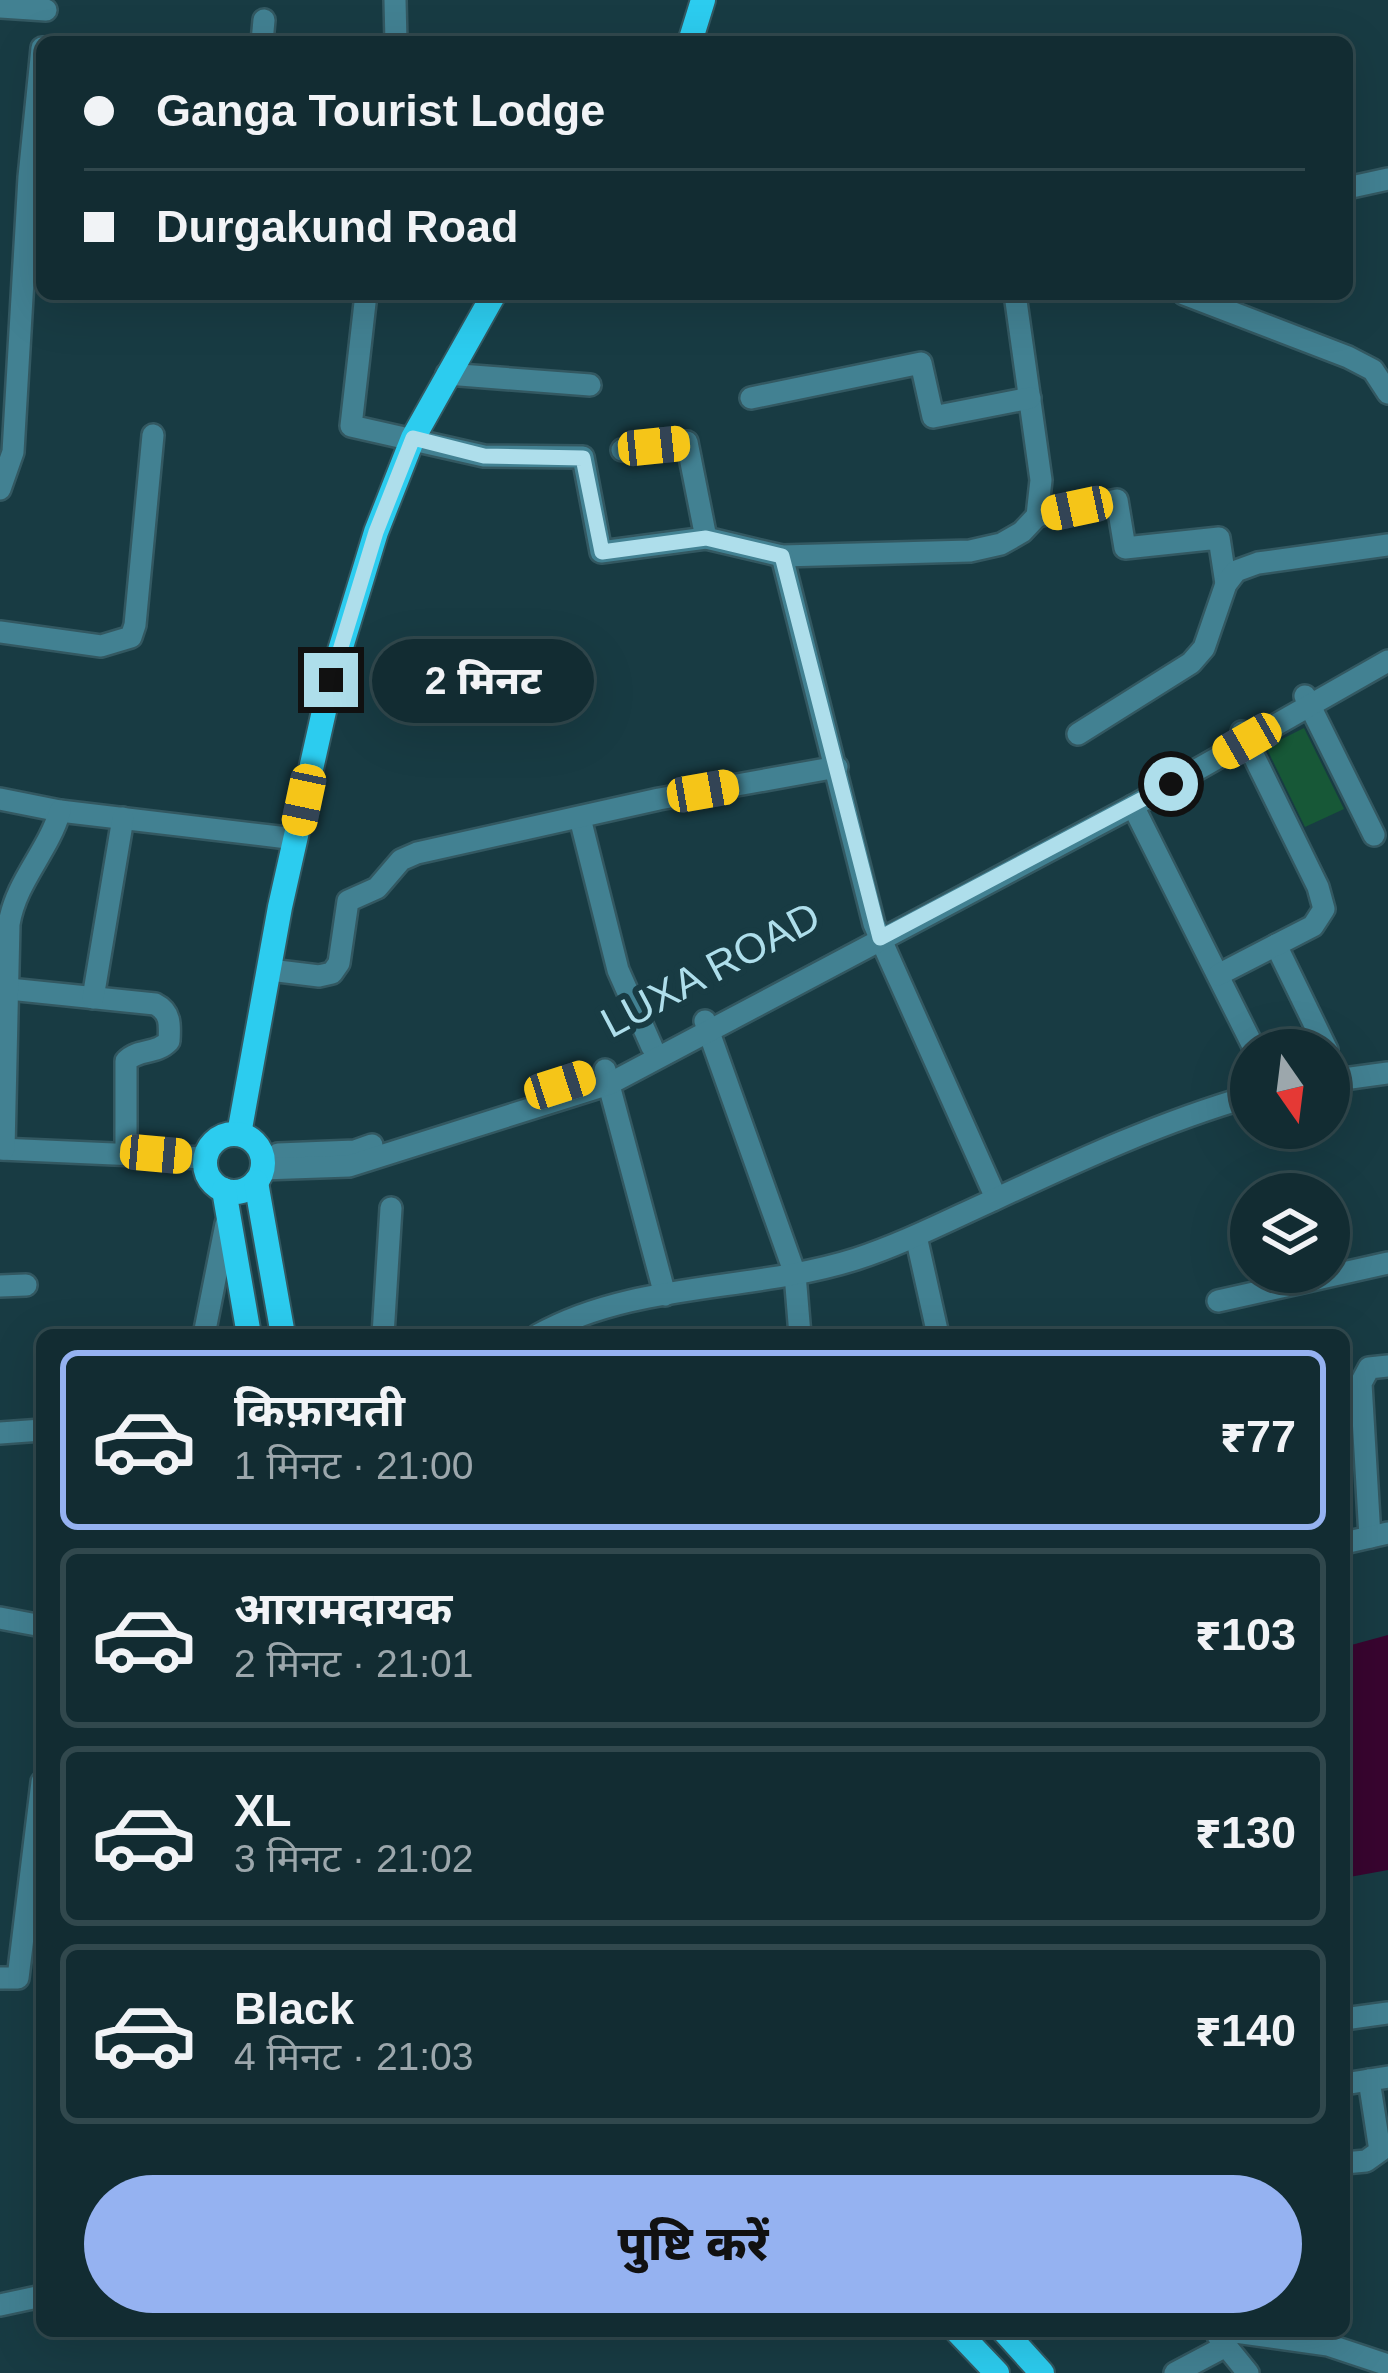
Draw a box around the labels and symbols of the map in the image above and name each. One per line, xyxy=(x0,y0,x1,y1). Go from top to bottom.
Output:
car xyxy=(616,424,692,468)
car xyxy=(1038,483,1116,533)
callout: 2 मिनट xyxy=(373,638,595,722)
route end xyxy=(304,653,358,707)
car xyxy=(1207,707,1287,775)
route start xyxy=(1144,757,1198,811)
car xyxy=(279,761,329,839)
car xyxy=(664,767,742,815)
street label: LUXA ROAD xyxy=(593,892,827,1047)
north arrow xyxy=(1230,1029,1350,1149)
car xyxy=(520,1057,600,1113)
car xyxy=(119,1133,193,1175)

